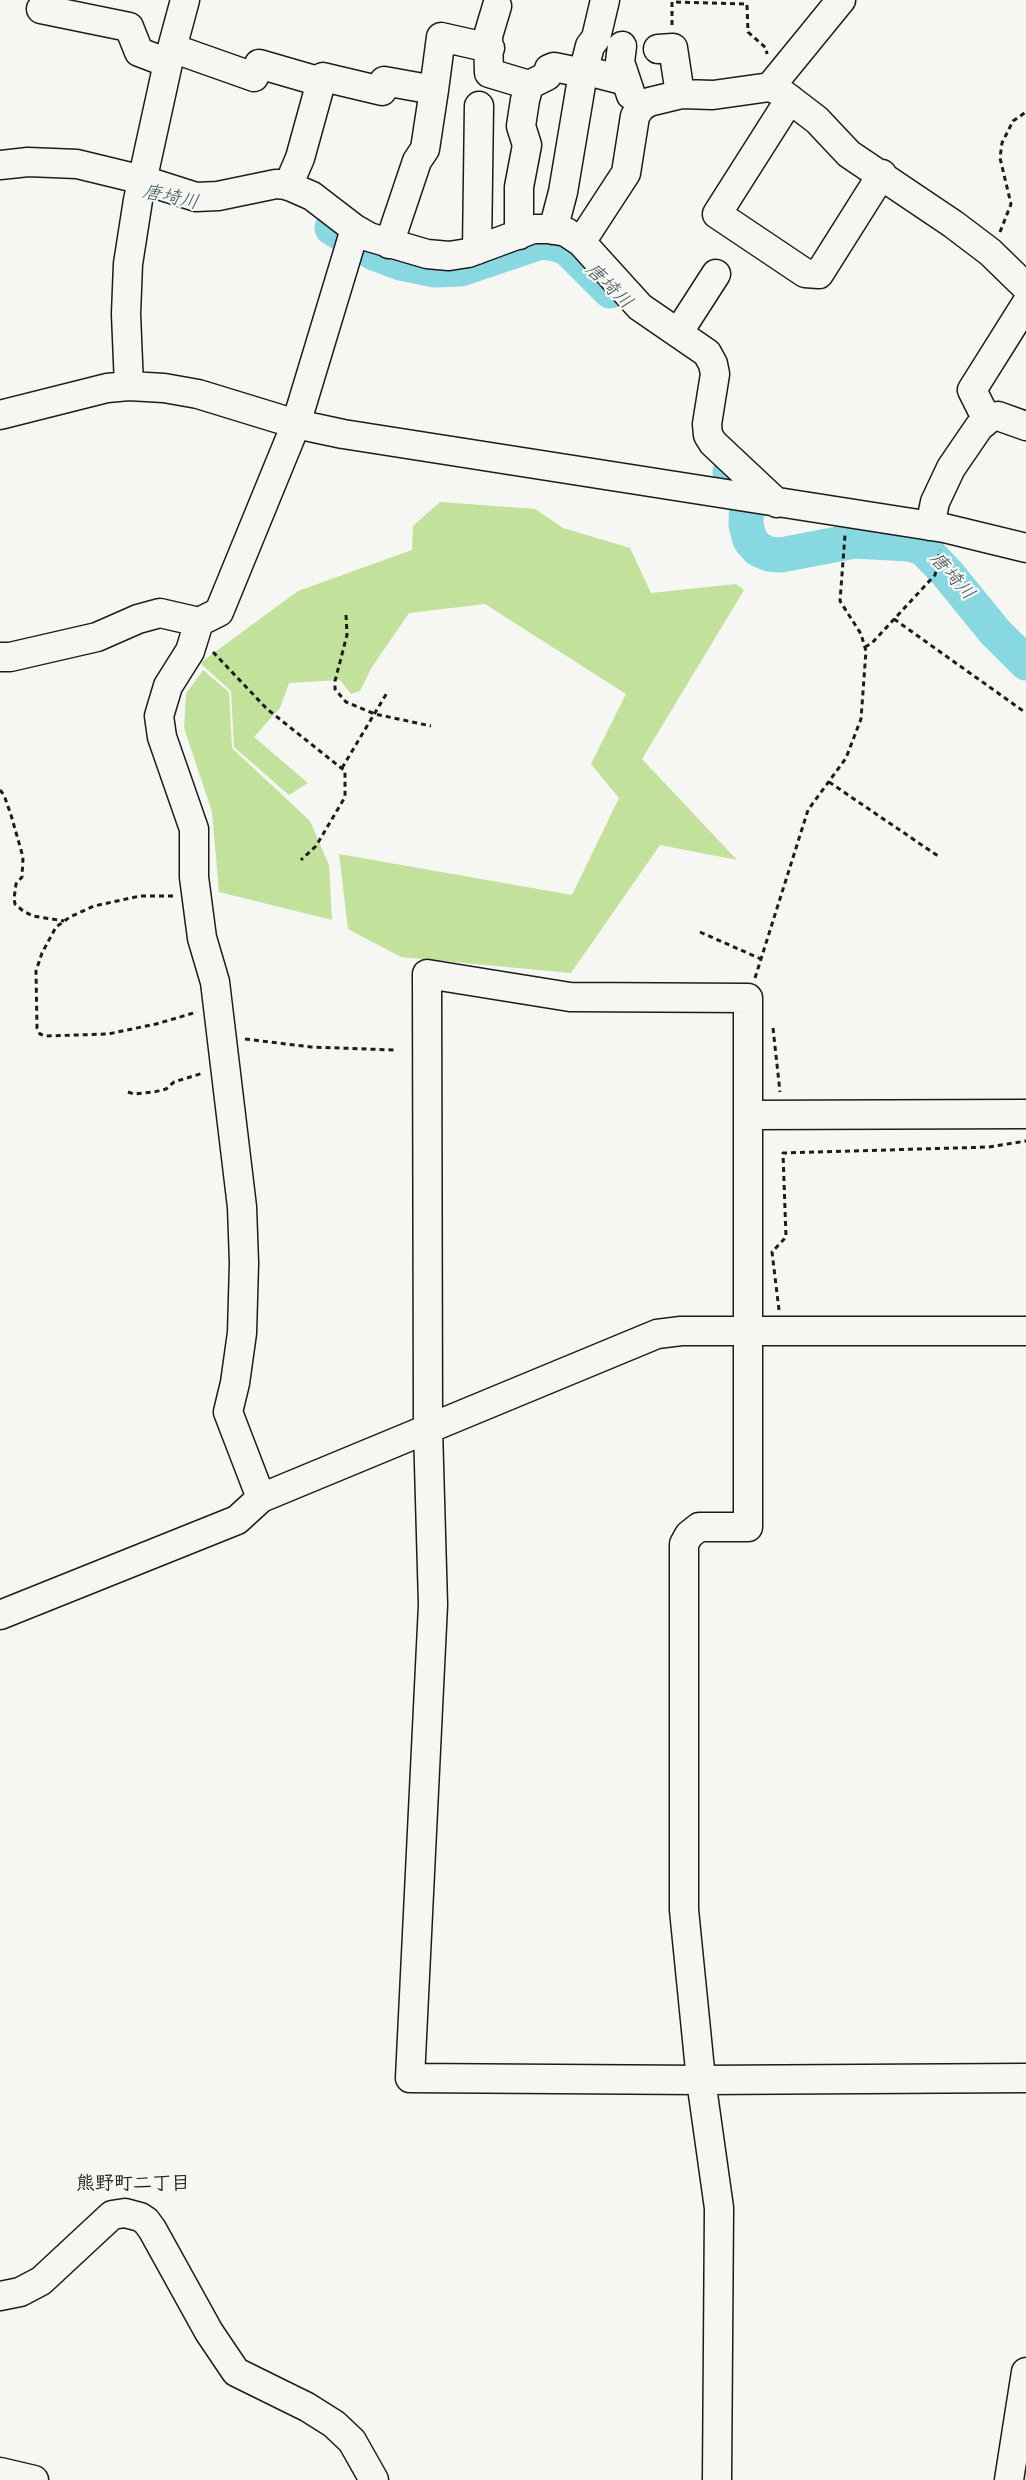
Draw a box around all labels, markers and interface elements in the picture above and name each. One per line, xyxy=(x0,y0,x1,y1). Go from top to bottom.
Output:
water label: 唐埼川 xyxy=(140,183,200,217)
water label: 唐埼川 xyxy=(579,260,635,316)
water label: 唐埼川 xyxy=(922,549,978,607)
district label: 熊野町二丁目 xyxy=(76,2175,190,2197)

